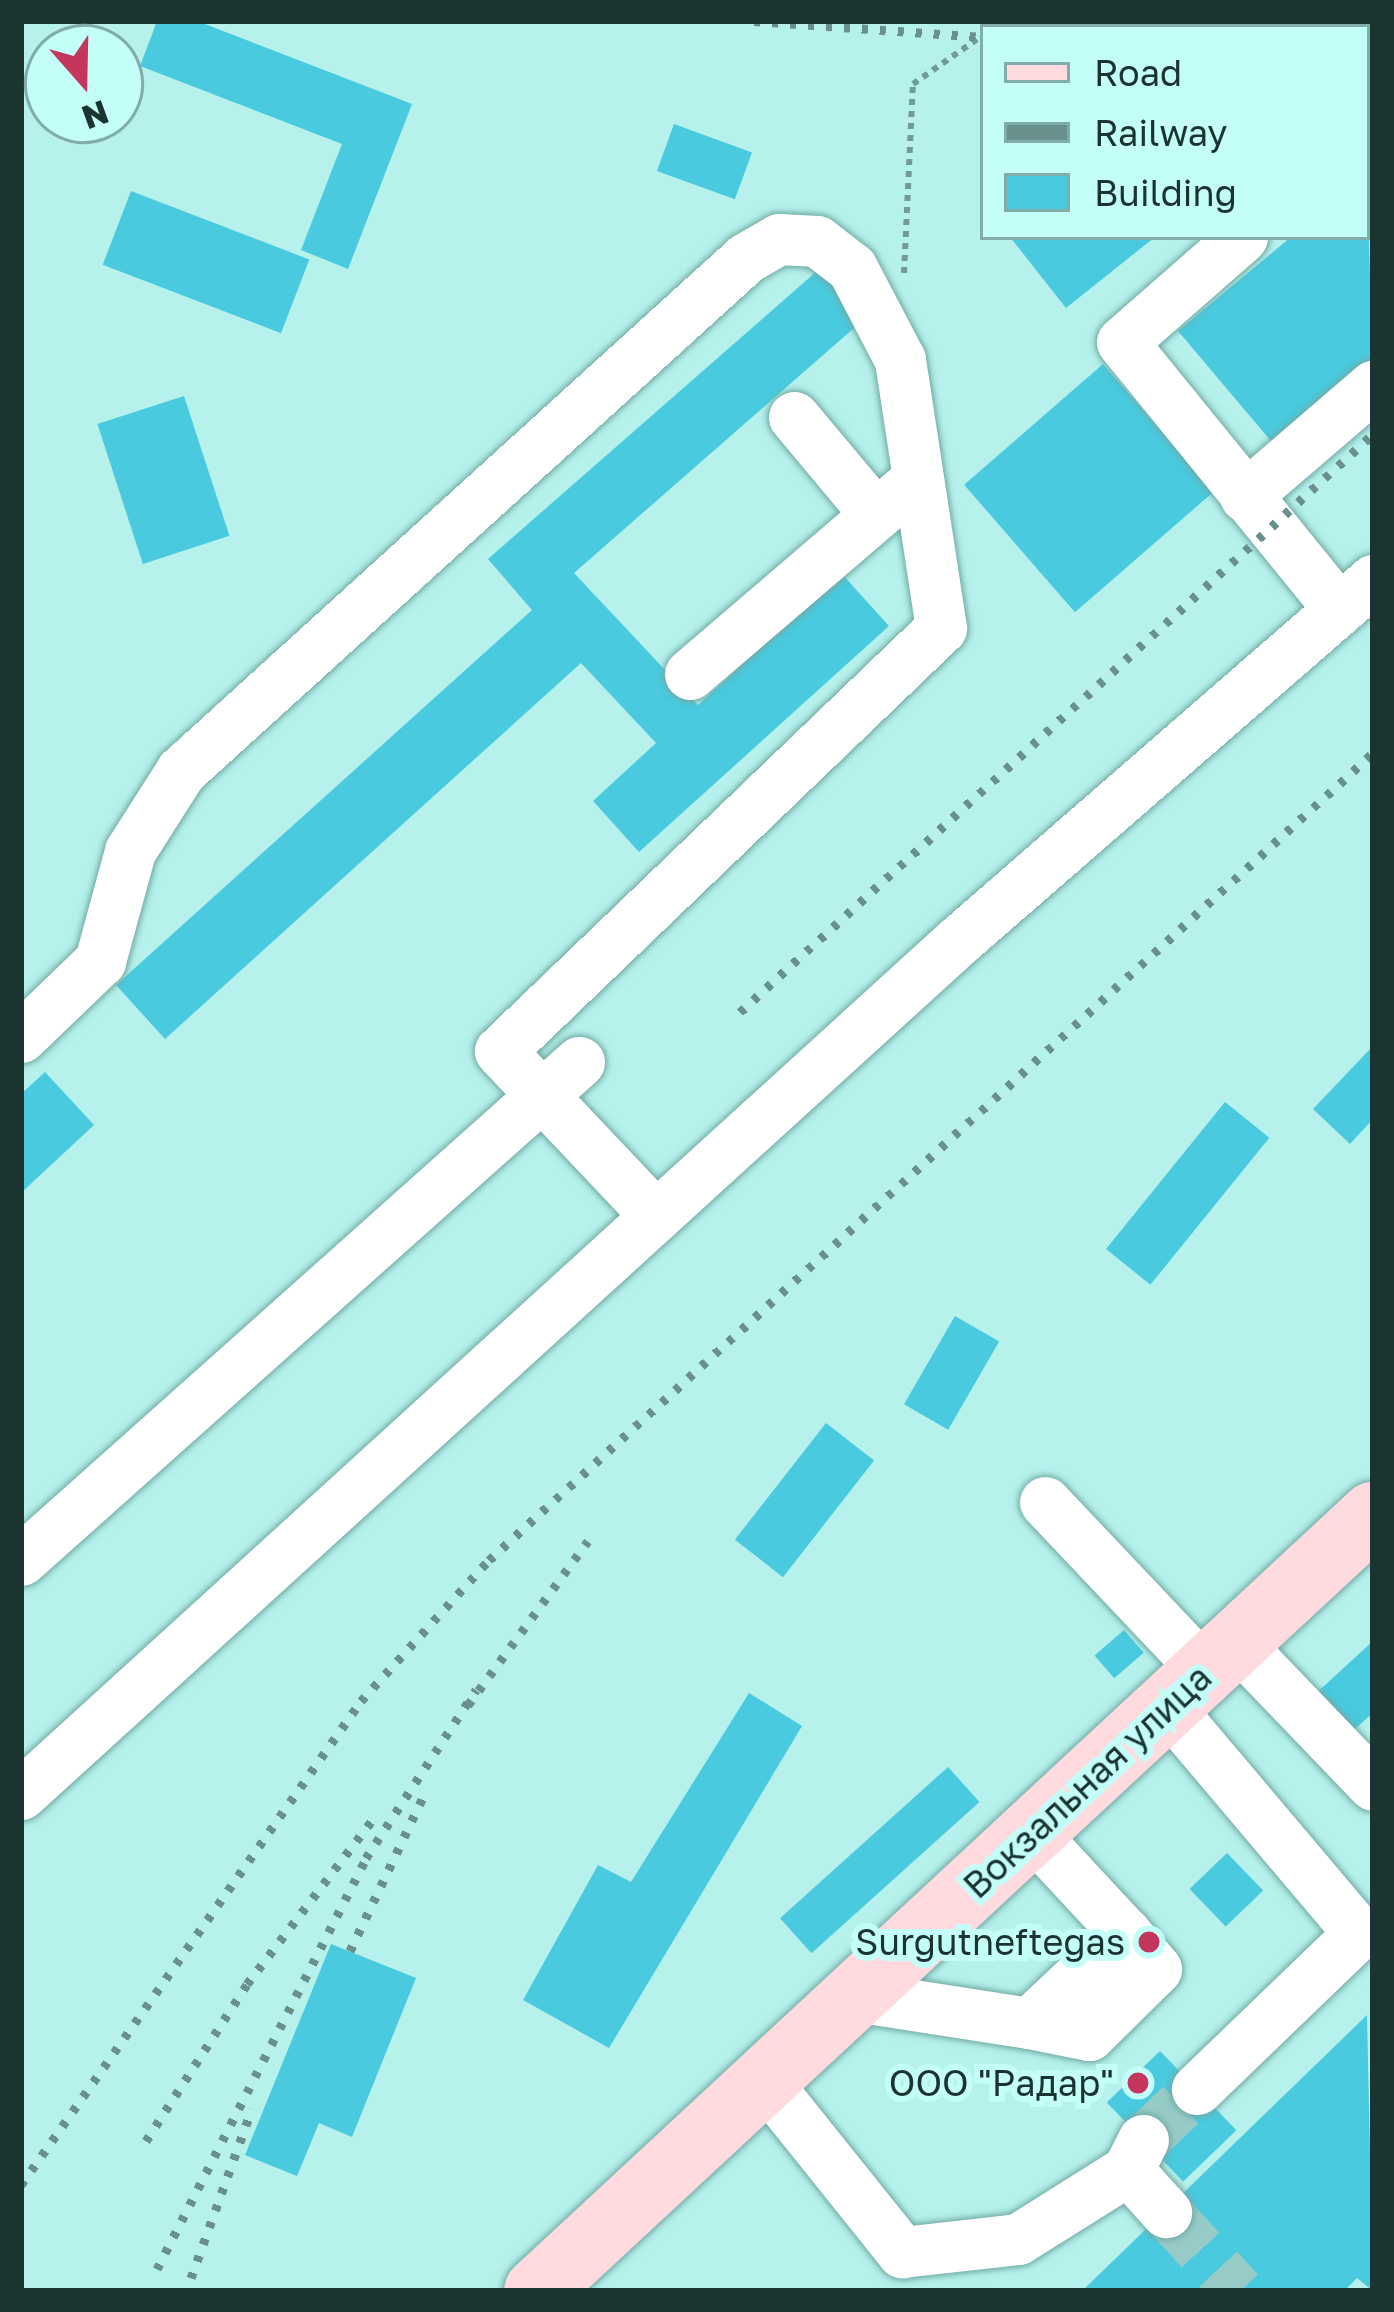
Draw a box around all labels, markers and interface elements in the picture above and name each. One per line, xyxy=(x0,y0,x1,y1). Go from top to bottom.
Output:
north arrow xyxy=(24,24,144,144)
legend xyxy=(980,24,1370,240)
text: Road xyxy=(1094,51,1182,94)
text: N xyxy=(77,93,114,138)
text: Railway xyxy=(1094,111,1228,154)
text: Building xyxy=(1094,171,1237,214)
street label: Вокзальная улица xyxy=(954,1655,1220,1907)
place label: Surgutneftegas xyxy=(855,1920,1125,1964)
marker: Surgutneftegas xyxy=(1136,1929,1162,1955)
place label: ООО "Радар" xyxy=(889,2061,1114,2105)
marker: ООО "Радар" xyxy=(1125,2070,1151,2096)

